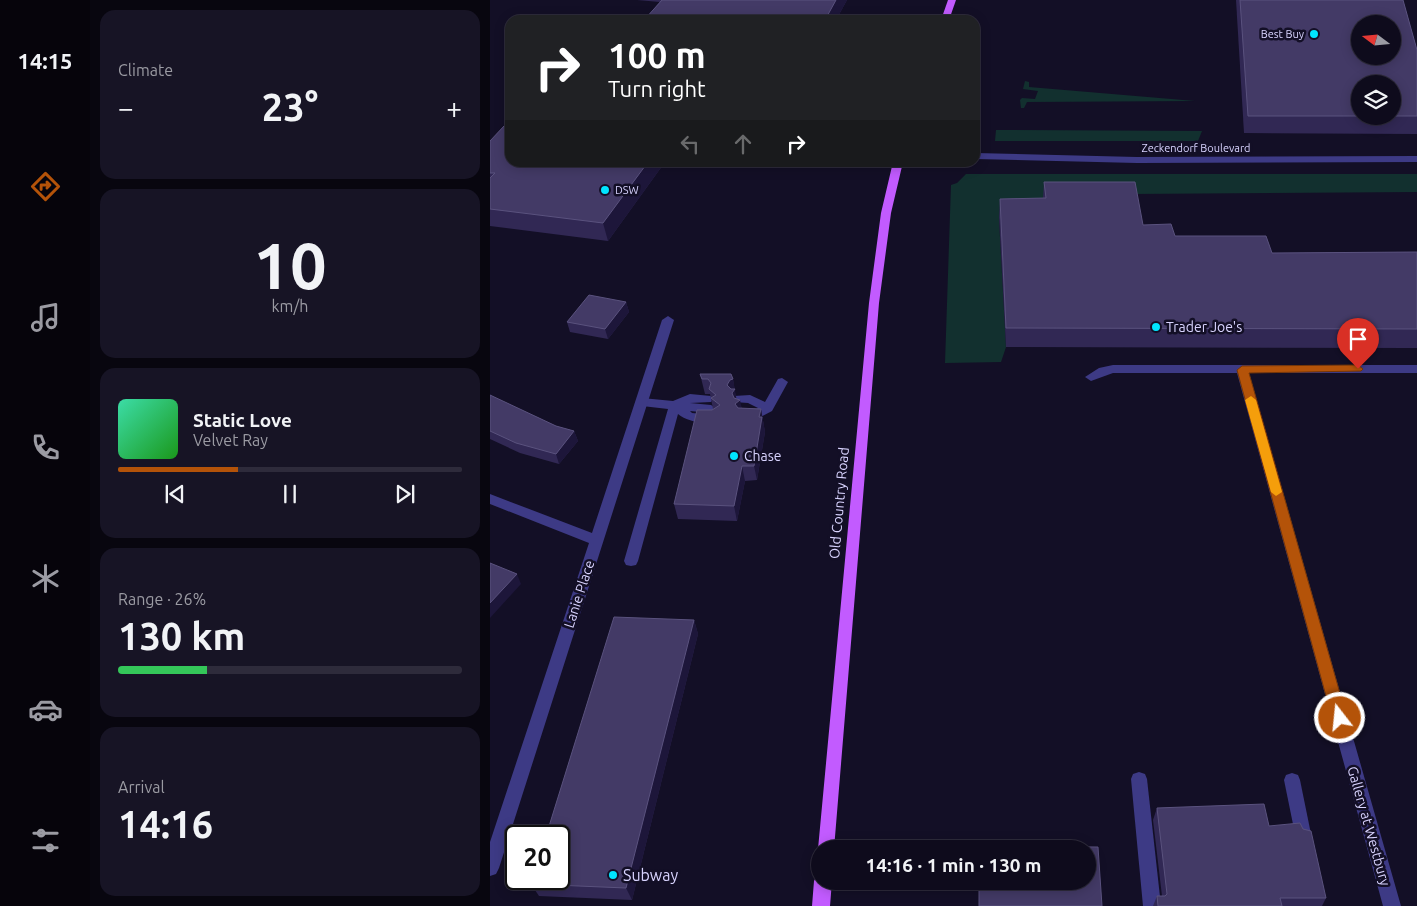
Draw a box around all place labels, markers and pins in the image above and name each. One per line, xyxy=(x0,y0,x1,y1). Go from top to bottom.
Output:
place label: Best Buy xyxy=(1261,28,1305,40)
marker: Best Buy xyxy=(1308,28,1320,40)
marker: DSW xyxy=(599,184,611,196)
place label: DSW xyxy=(615,184,639,196)
pin xyxy=(1337,318,1379,369)
place label: Trader Joe's xyxy=(1166,319,1242,335)
marker: Trader Joe's xyxy=(1150,321,1162,333)
place label: Chase xyxy=(744,448,782,464)
marker: Chase xyxy=(728,450,740,462)
place label: Subway xyxy=(623,866,678,884)
marker: Subway xyxy=(607,869,619,881)

